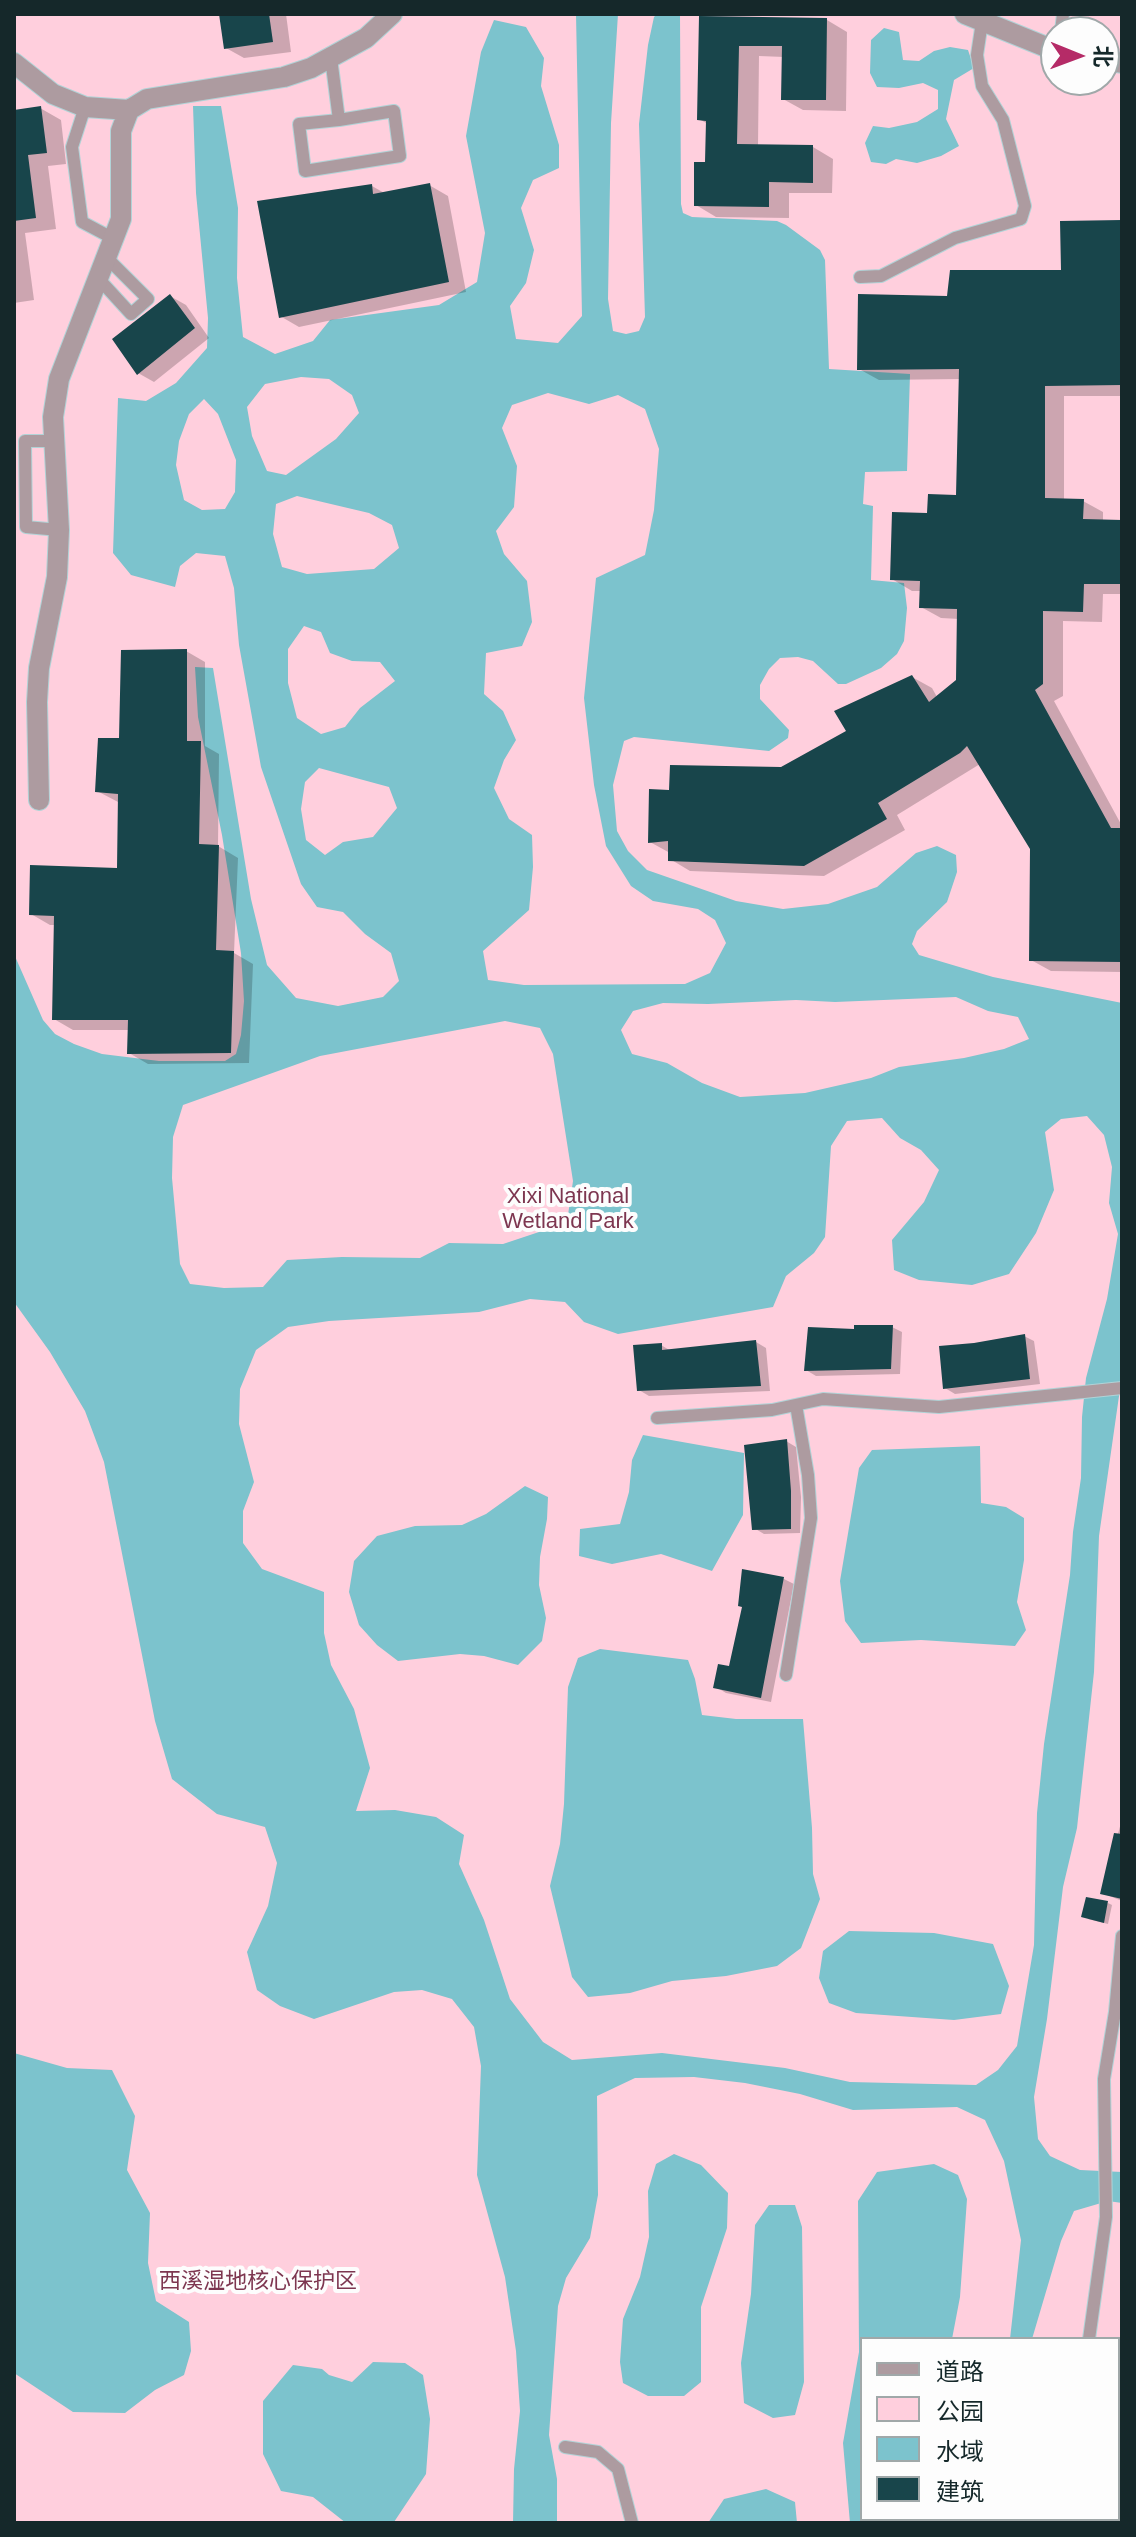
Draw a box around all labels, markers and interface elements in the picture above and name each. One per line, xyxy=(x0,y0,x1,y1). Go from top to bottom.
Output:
north arrow xyxy=(1040,16,1120,96)
text: 北 xyxy=(1090,45,1115,68)
park label: Xixi National Wetland Park xyxy=(502,1184,634,1236)
park label: 西溪湿地核心保护区 xyxy=(159,2269,357,2295)
legend xyxy=(860,2337,1120,2521)
text: 道路 xyxy=(936,2358,984,2385)
text: 公园 xyxy=(936,2398,984,2425)
text: 水域 xyxy=(936,2438,984,2465)
text: 建筑 xyxy=(936,2478,984,2505)

